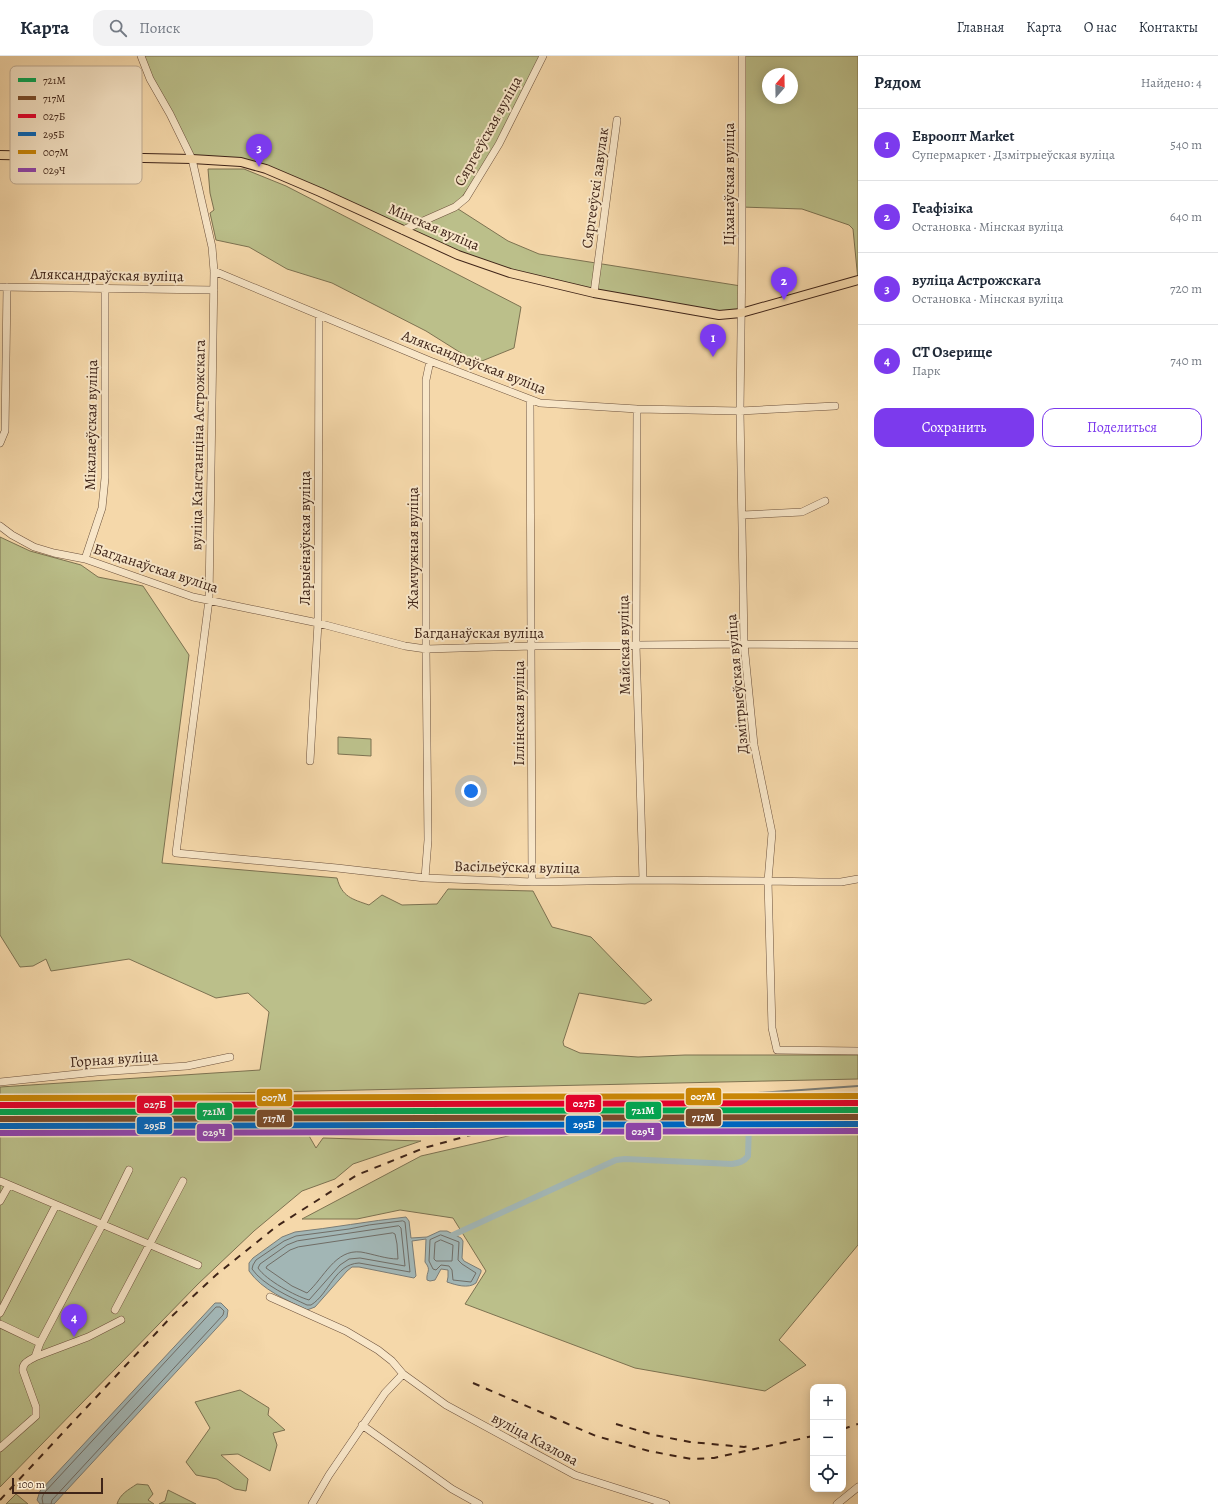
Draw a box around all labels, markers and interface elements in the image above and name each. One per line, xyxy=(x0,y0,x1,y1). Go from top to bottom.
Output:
search box xyxy=(93,10,373,46)
text: Карта xyxy=(20,15,69,41)
icon: search xyxy=(107,17,129,39)
text: Поиск xyxy=(139,18,180,38)
text: Главная xyxy=(957,18,1004,37)
text: Карта xyxy=(1026,18,1062,37)
text: О нас xyxy=(1084,18,1117,37)
text: Контакты xyxy=(1139,18,1198,37)
legend xyxy=(10,66,142,184)
north arrow xyxy=(762,68,798,104)
text: Рядом xyxy=(874,71,921,94)
street label: Сяргееўская вуліца xyxy=(449,72,527,190)
text: 721М xyxy=(43,73,66,88)
text: Найдено: 4 xyxy=(1141,74,1202,91)
text: 717М xyxy=(43,91,65,106)
text: 027Б xyxy=(43,109,65,124)
street label: Ціханаўская вуліца xyxy=(719,123,739,245)
street label: Сяргееўскі завулак xyxy=(577,126,613,250)
text: Евроопт Market xyxy=(912,126,1014,146)
text: 295Б xyxy=(43,127,65,142)
pin: 3 xyxy=(246,134,272,167)
text: 1 xyxy=(885,136,889,153)
text: 540 m xyxy=(1170,136,1202,153)
text: 007М xyxy=(43,145,69,160)
text: Супермаркет · Дзмітрыеўская вуліца xyxy=(912,146,1115,163)
text: 029Ч xyxy=(43,163,66,178)
text: Геафізіка xyxy=(912,198,973,218)
street label: Мінская вуліца xyxy=(385,199,483,255)
text: 2 xyxy=(884,208,890,225)
text: 640 m xyxy=(1170,208,1202,225)
text: Остановка · Мінская вуліца xyxy=(912,218,1063,235)
street label: Аляксандраўская вуліца xyxy=(29,264,184,286)
pin: 2 xyxy=(771,267,797,300)
text: вуліца Астрожскага xyxy=(912,270,1041,290)
text: 3 xyxy=(884,280,890,297)
text: 720 m xyxy=(1170,280,1202,297)
text: Остановка · Мінская вуліца xyxy=(912,290,1063,307)
pin: 1 xyxy=(700,324,726,357)
street label: Аляксандраўская вуліца xyxy=(398,325,549,399)
street label: вуліца Канстанціна Астрожскага xyxy=(186,339,210,551)
text: СТ Озерище xyxy=(912,342,992,362)
text: 4 xyxy=(884,352,890,369)
text: 740 m xyxy=(1170,352,1202,369)
street label: Мікалаеўская вуліца xyxy=(80,359,102,491)
text: Парк xyxy=(912,362,941,379)
button: Сохранить xyxy=(874,408,1034,447)
button: Поделиться xyxy=(1042,408,1202,447)
street label: Ларыёнаўская вуліца xyxy=(295,470,315,606)
street label: Жамчужная вуліца xyxy=(403,487,423,609)
street label: Багданаўская вуліца xyxy=(91,538,221,598)
street label: Майская вуліца xyxy=(613,595,635,695)
street label: Дзмітрыеўская вуліца xyxy=(721,613,753,755)
street label: Багданаўская вуліца xyxy=(414,623,544,643)
street label: Іллінская вуліца xyxy=(509,660,529,766)
your location xyxy=(461,781,481,801)
street label: Васільеўская вуліца xyxy=(454,856,580,878)
street label: Горная вуліца xyxy=(69,1046,159,1072)
line badge: 007М xyxy=(685,1087,722,1106)
line badge: 007М xyxy=(256,1088,293,1107)
text: 007М xyxy=(690,1089,716,1104)
text: 007М xyxy=(261,1090,287,1105)
line badge: 027Б xyxy=(565,1094,602,1113)
line badge: 027Б xyxy=(136,1095,173,1114)
text: 027Б xyxy=(573,1096,595,1111)
text: 027Б xyxy=(144,1097,166,1112)
line badge: 721М xyxy=(625,1101,662,1120)
line badge: 721М xyxy=(196,1102,233,1121)
text: 721М xyxy=(631,1103,655,1118)
text: 721М xyxy=(202,1104,226,1119)
line badge: 717М xyxy=(685,1108,722,1127)
line badge: 717М xyxy=(256,1109,293,1128)
text: 717М xyxy=(692,1110,714,1125)
text: 717М xyxy=(263,1111,285,1126)
line badge: 295Б xyxy=(565,1115,602,1134)
line badge: 295Б xyxy=(136,1116,173,1135)
text: 295Б xyxy=(573,1117,595,1132)
text: 295Б xyxy=(144,1118,166,1133)
line badge: 029Ч xyxy=(625,1122,662,1141)
line badge: 029Ч xyxy=(196,1123,233,1142)
text: 029Ч xyxy=(632,1124,654,1139)
text: 029Ч xyxy=(203,1125,225,1140)
pin: 4 xyxy=(61,1304,87,1337)
map controls xyxy=(810,1384,846,1492)
button: + xyxy=(810,1384,846,1420)
street label: вуліца Казлова xyxy=(488,1408,582,1470)
button: − xyxy=(810,1420,846,1456)
button: locate xyxy=(810,1456,846,1492)
scale bar xyxy=(12,1476,103,1495)
text: 100 m xyxy=(18,1477,45,1492)

